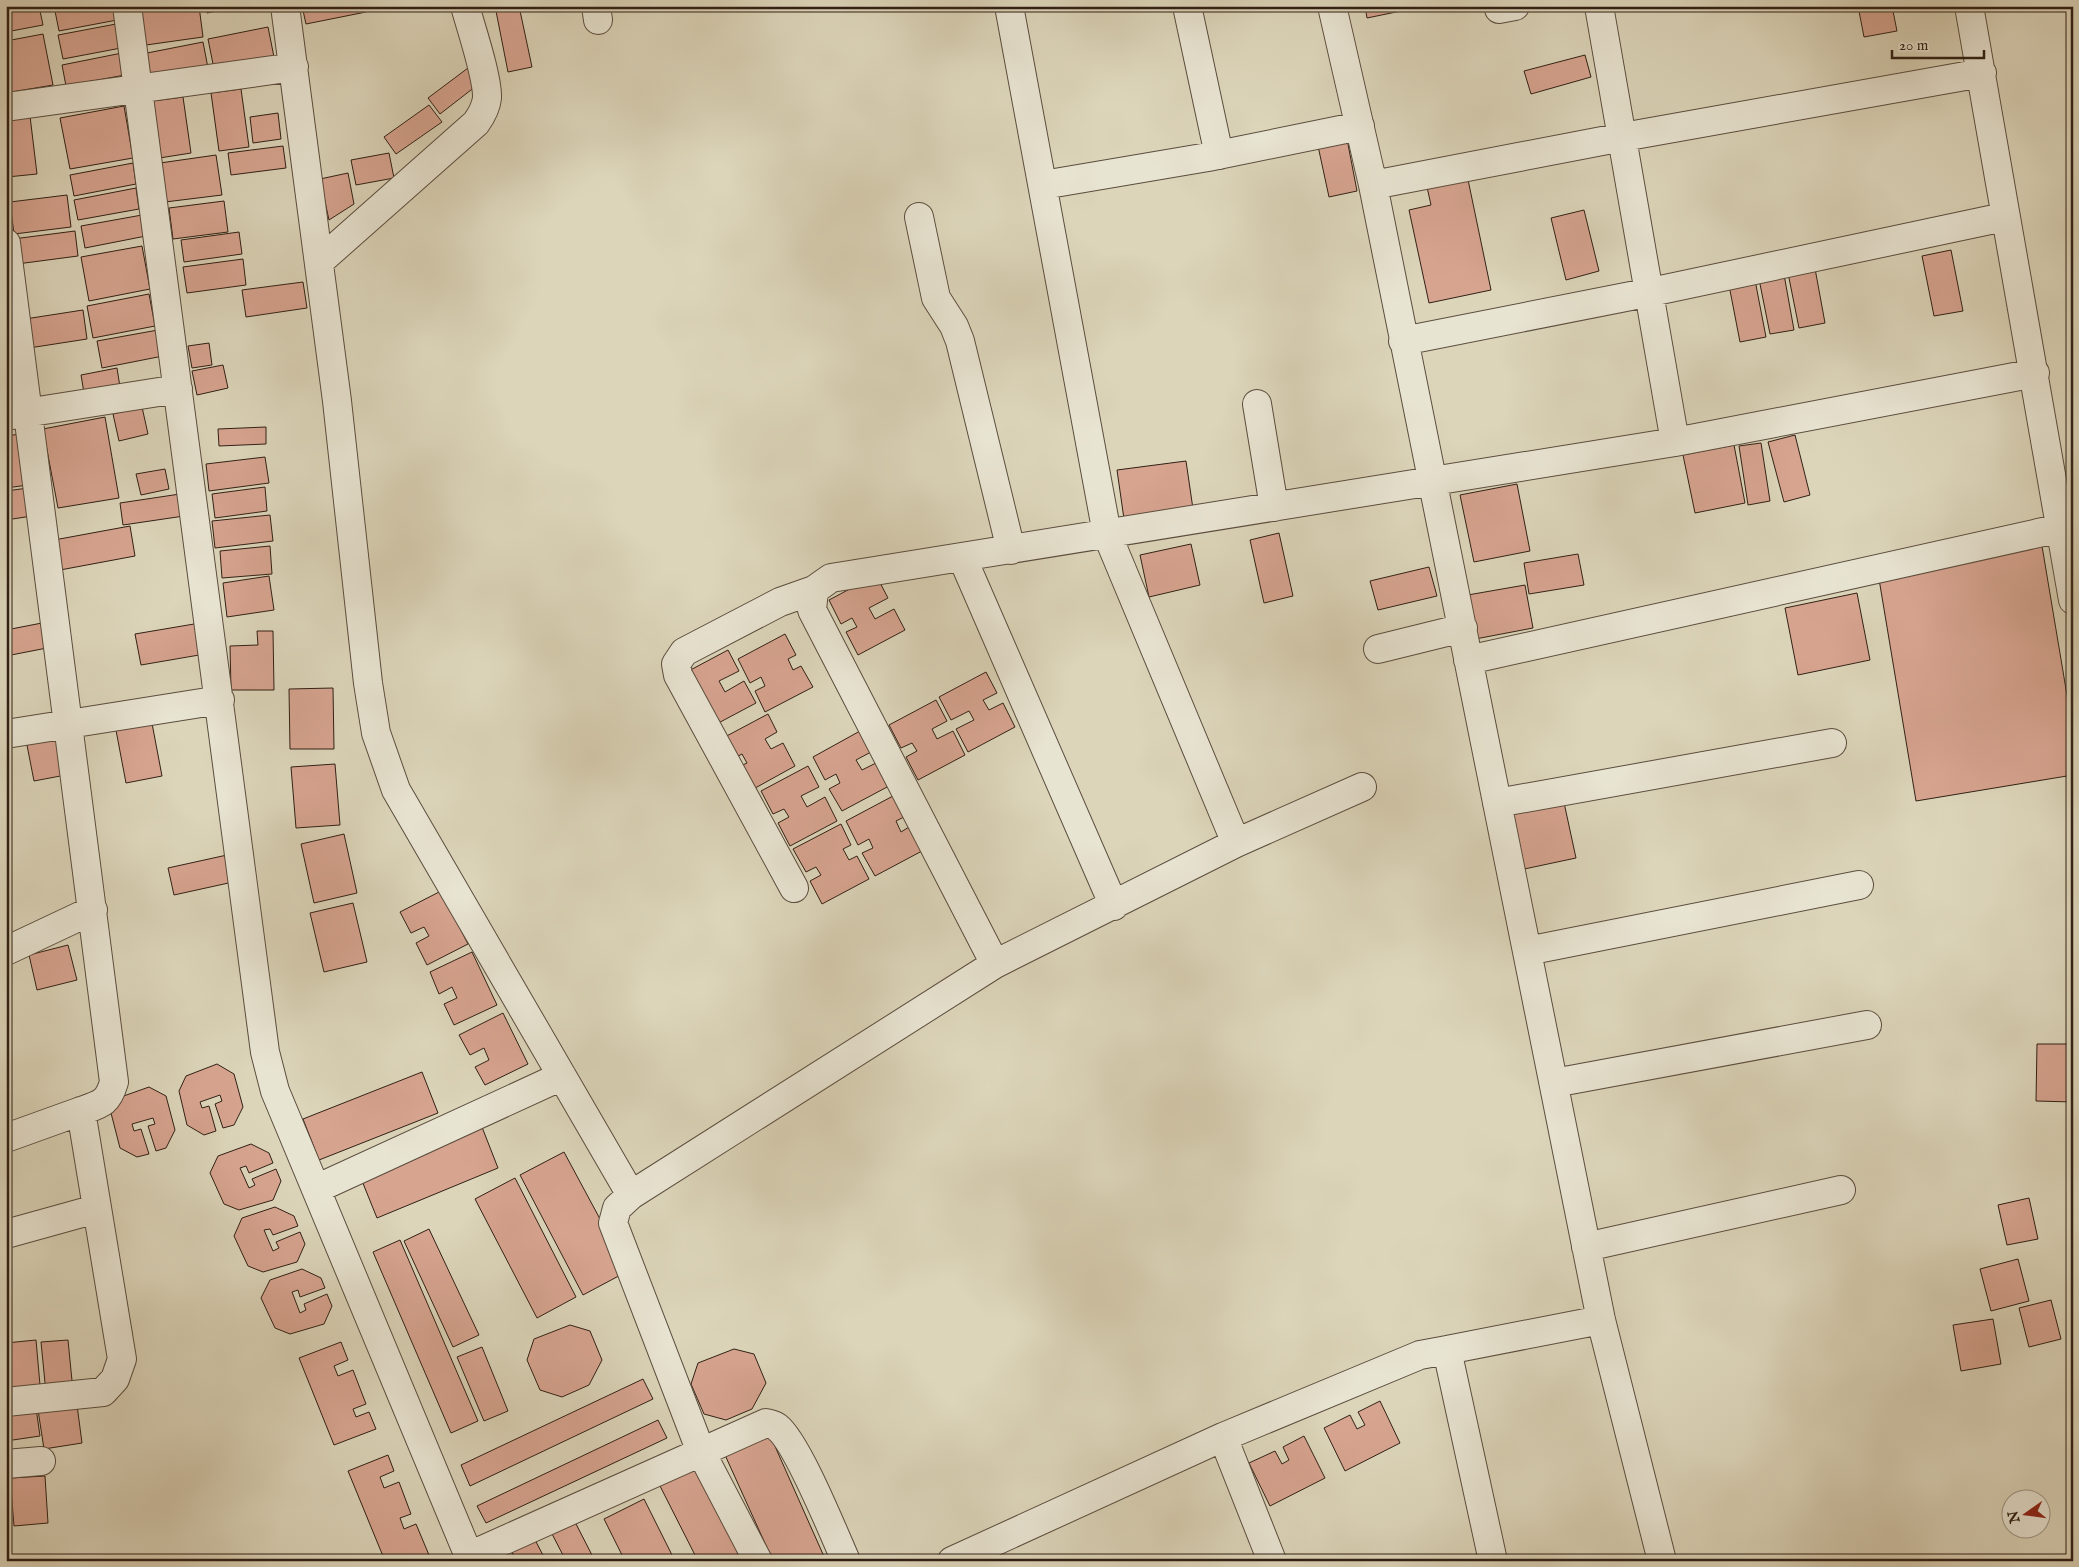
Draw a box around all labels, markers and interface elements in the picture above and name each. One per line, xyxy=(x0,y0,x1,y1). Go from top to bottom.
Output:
scale bar xyxy=(1892,28,1984,60)
text: 20 m xyxy=(1899,36,1929,55)
north arrow xyxy=(2002,1490,2052,1540)
text: N xyxy=(2004,1509,2025,1526)

